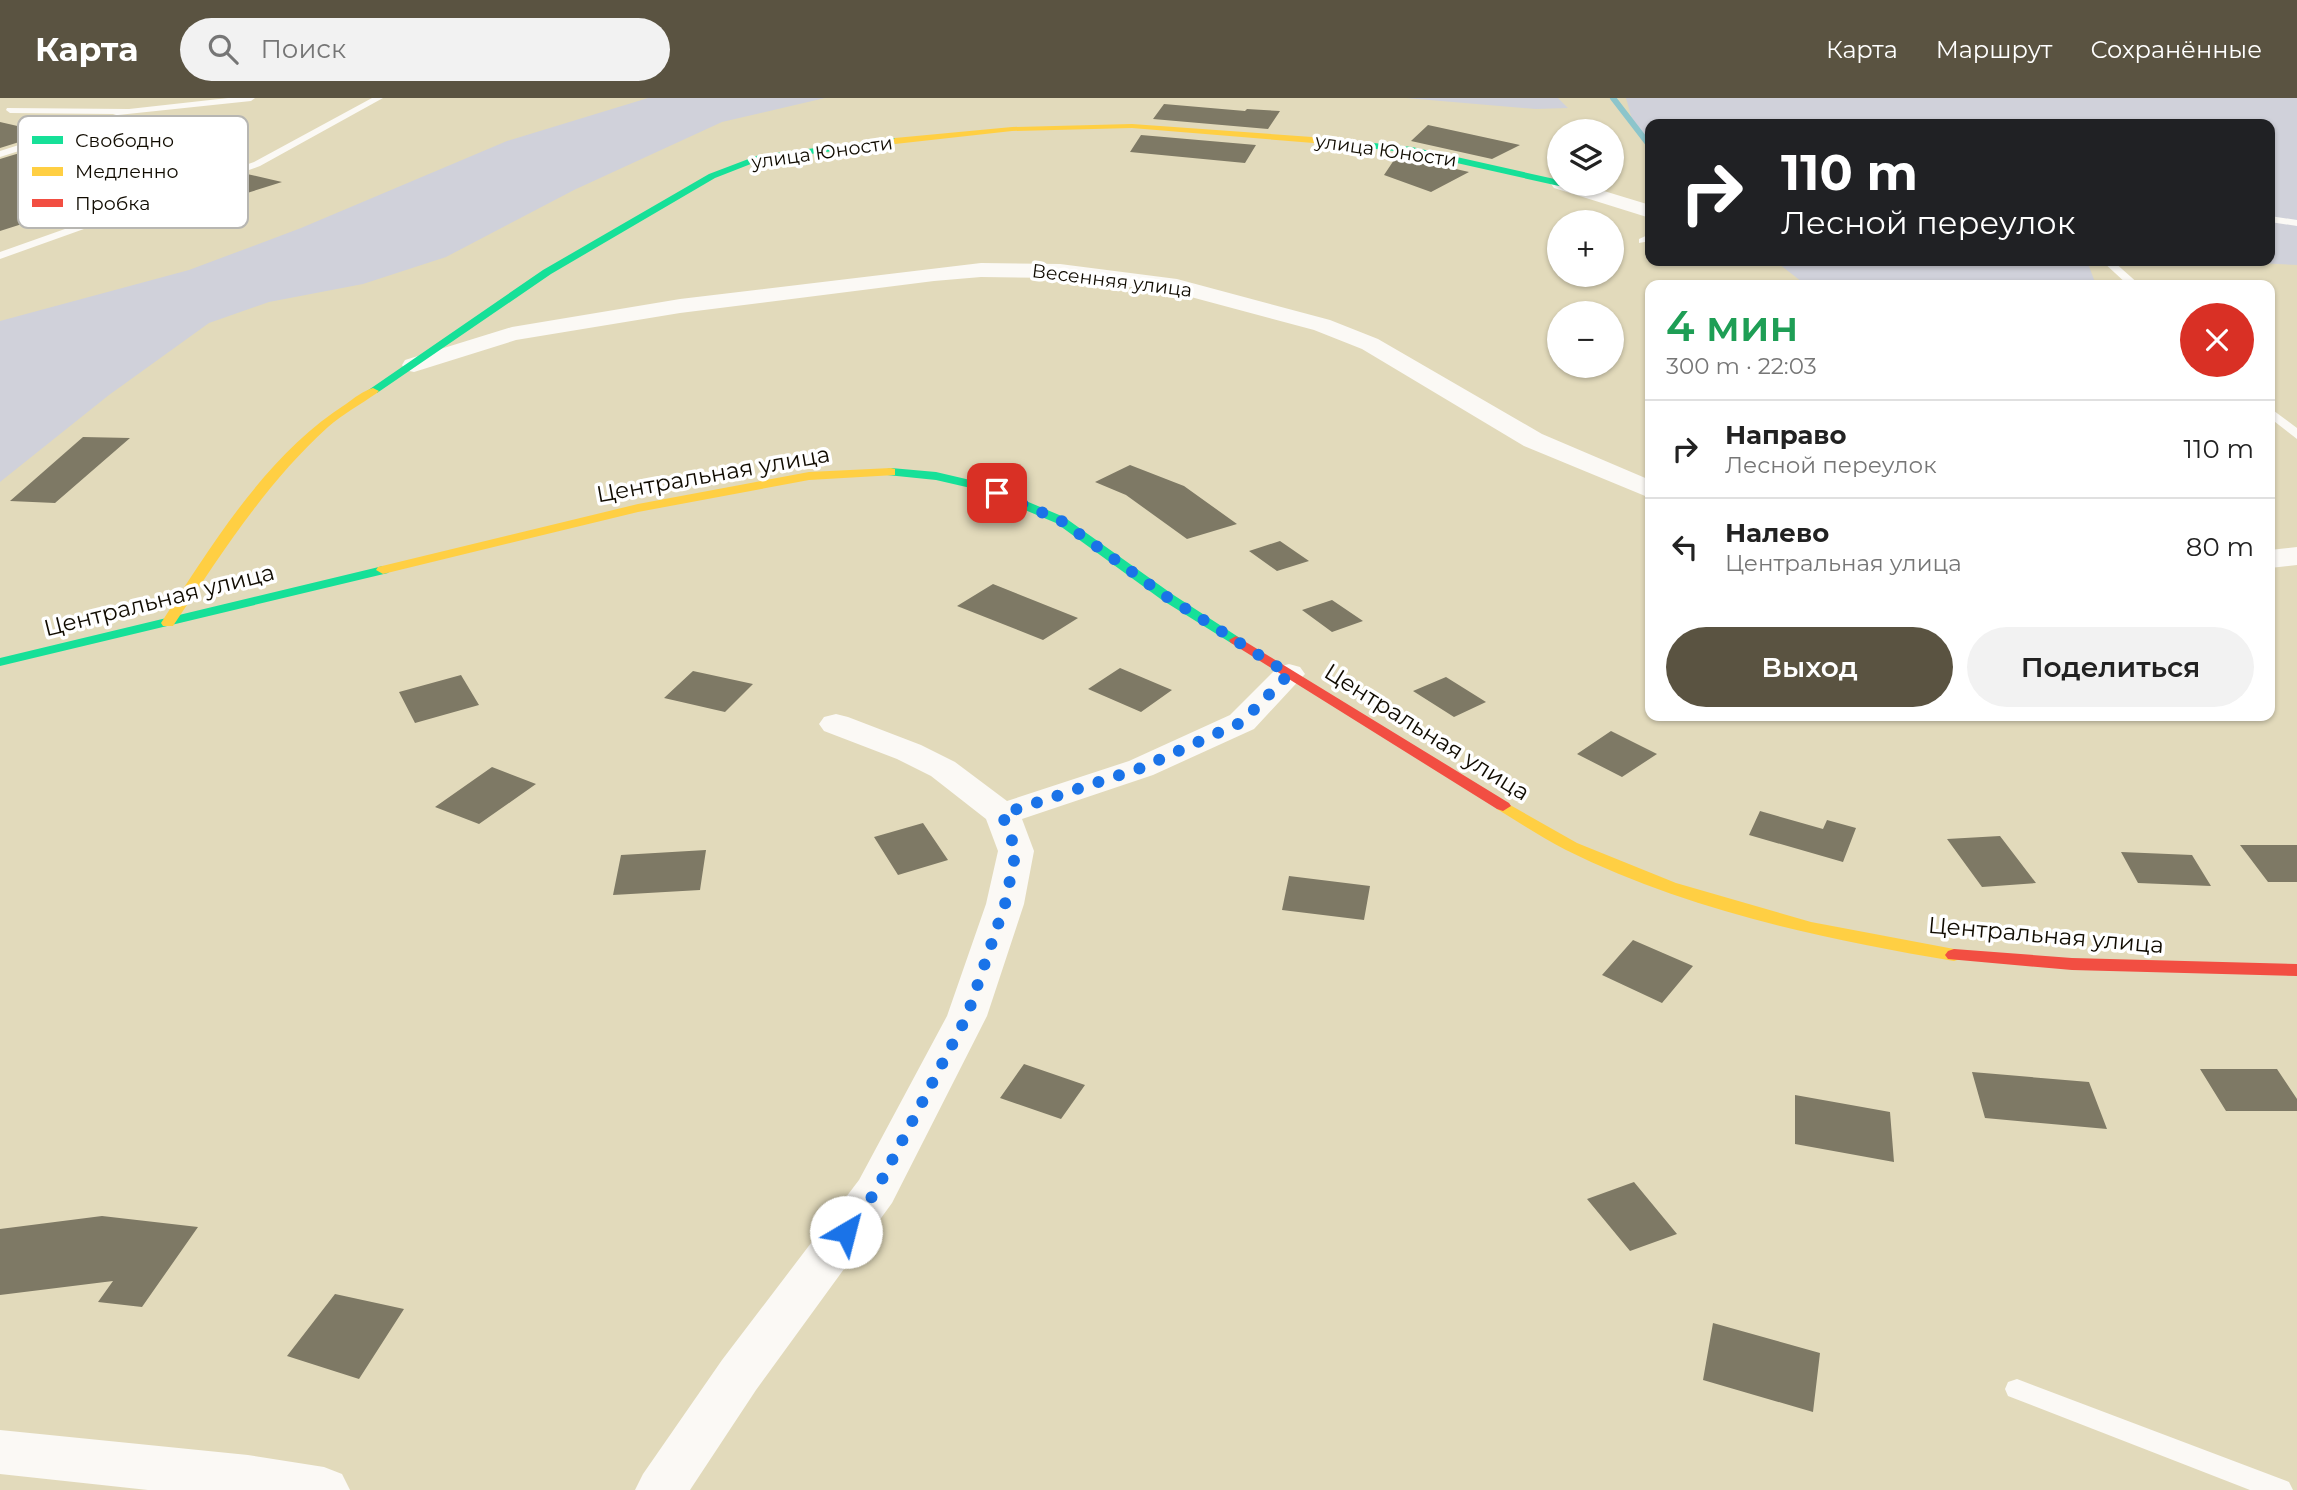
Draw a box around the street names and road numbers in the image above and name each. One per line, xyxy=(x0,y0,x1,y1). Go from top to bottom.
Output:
street label: улица Юности xyxy=(1313,129,1458,172)
street label: улица Юности xyxy=(749,131,894,174)
street label: Весенняя улица xyxy=(1031,259,1193,302)
street label: Центральная улица xyxy=(594,440,832,508)
street label: Центральная улица xyxy=(41,558,277,642)
street label: Центральная улица xyxy=(1319,657,1535,807)
street label: Центральная улица xyxy=(1927,911,2165,959)

